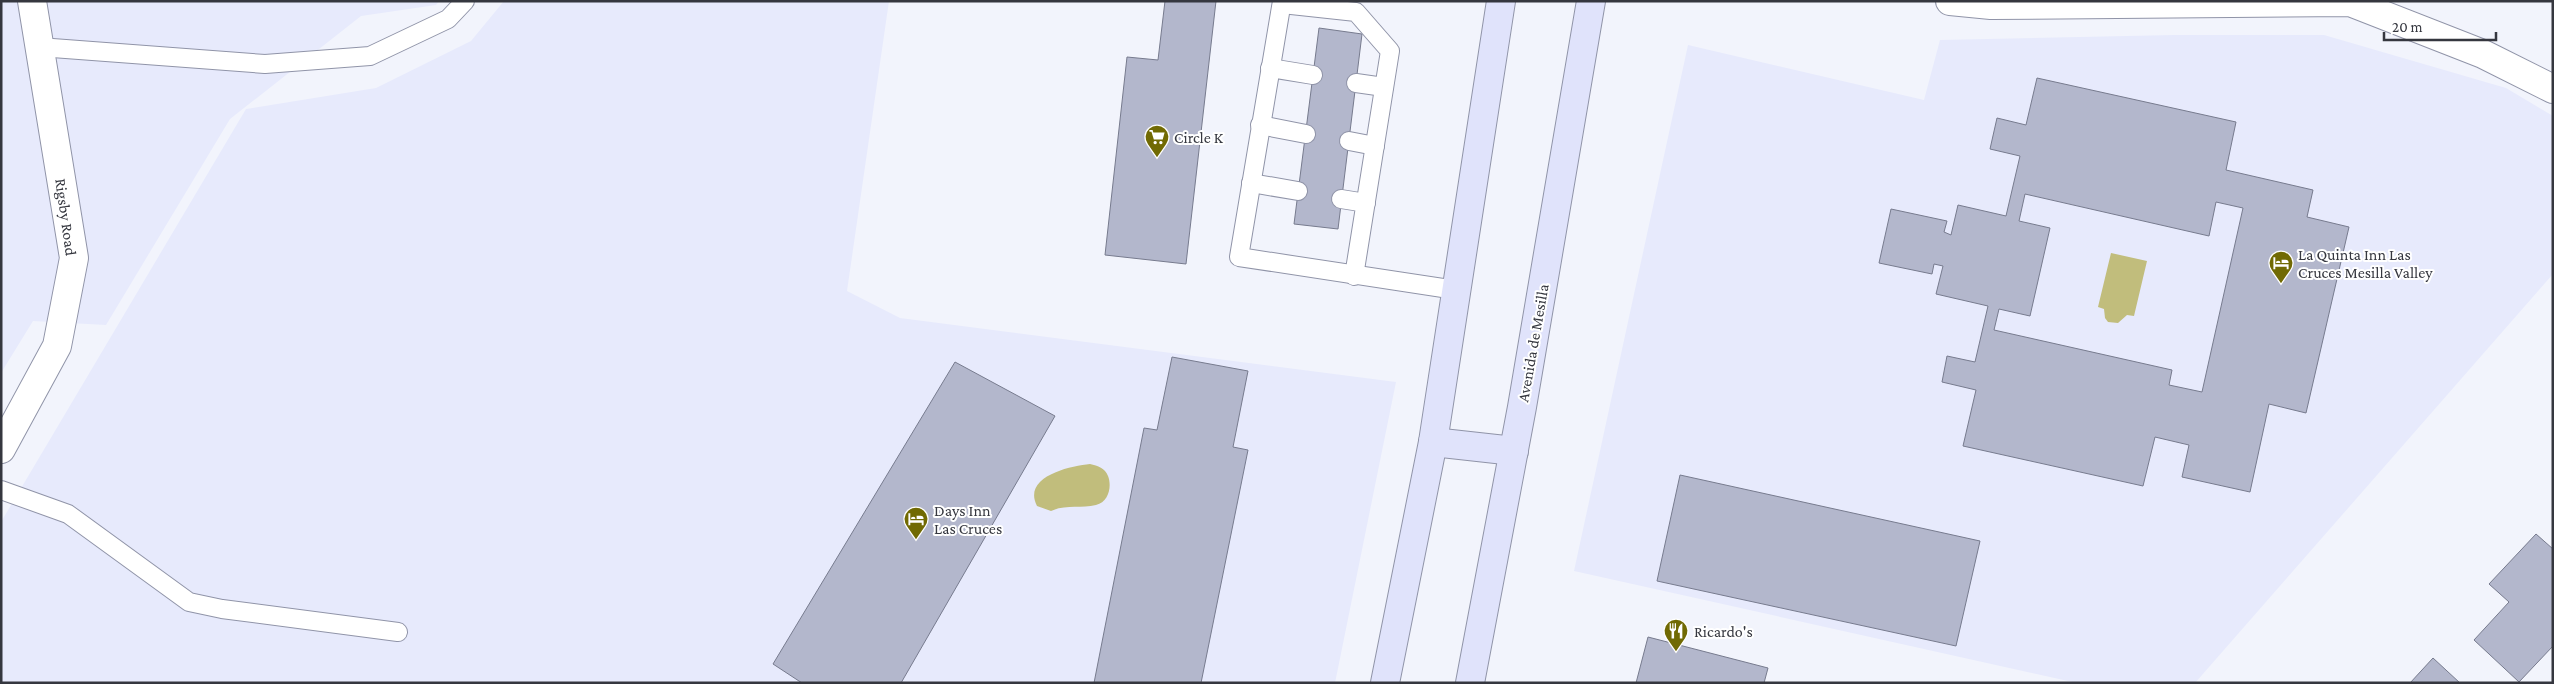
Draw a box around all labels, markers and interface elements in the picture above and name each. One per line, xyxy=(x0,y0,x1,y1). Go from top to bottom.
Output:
scale bar xyxy=(2384,10,2496,42)
text: 20 m xyxy=(2392,19,2423,35)
supermarket icon: Circle K xyxy=(1144,124,1170,158)
place label: Circle K xyxy=(1174,129,1224,146)
street label: Rigsby Road xyxy=(51,177,80,257)
place label: La Quinta Inn Las Cruces Mesilla Valley xyxy=(2298,246,2433,282)
hotel icon: La Quinta Inn Las Cruces Mesilla Valley xyxy=(2268,250,2294,284)
street label: Avenida de Mesilla xyxy=(1514,282,1552,403)
place label: Days Inn Las Cruces xyxy=(934,502,1002,537)
hotel icon: Days Inn Las Cruces xyxy=(903,506,929,540)
restaurant icon: Ricardo's xyxy=(1663,618,1689,652)
place label: Ricardo's xyxy=(1694,623,1753,640)

